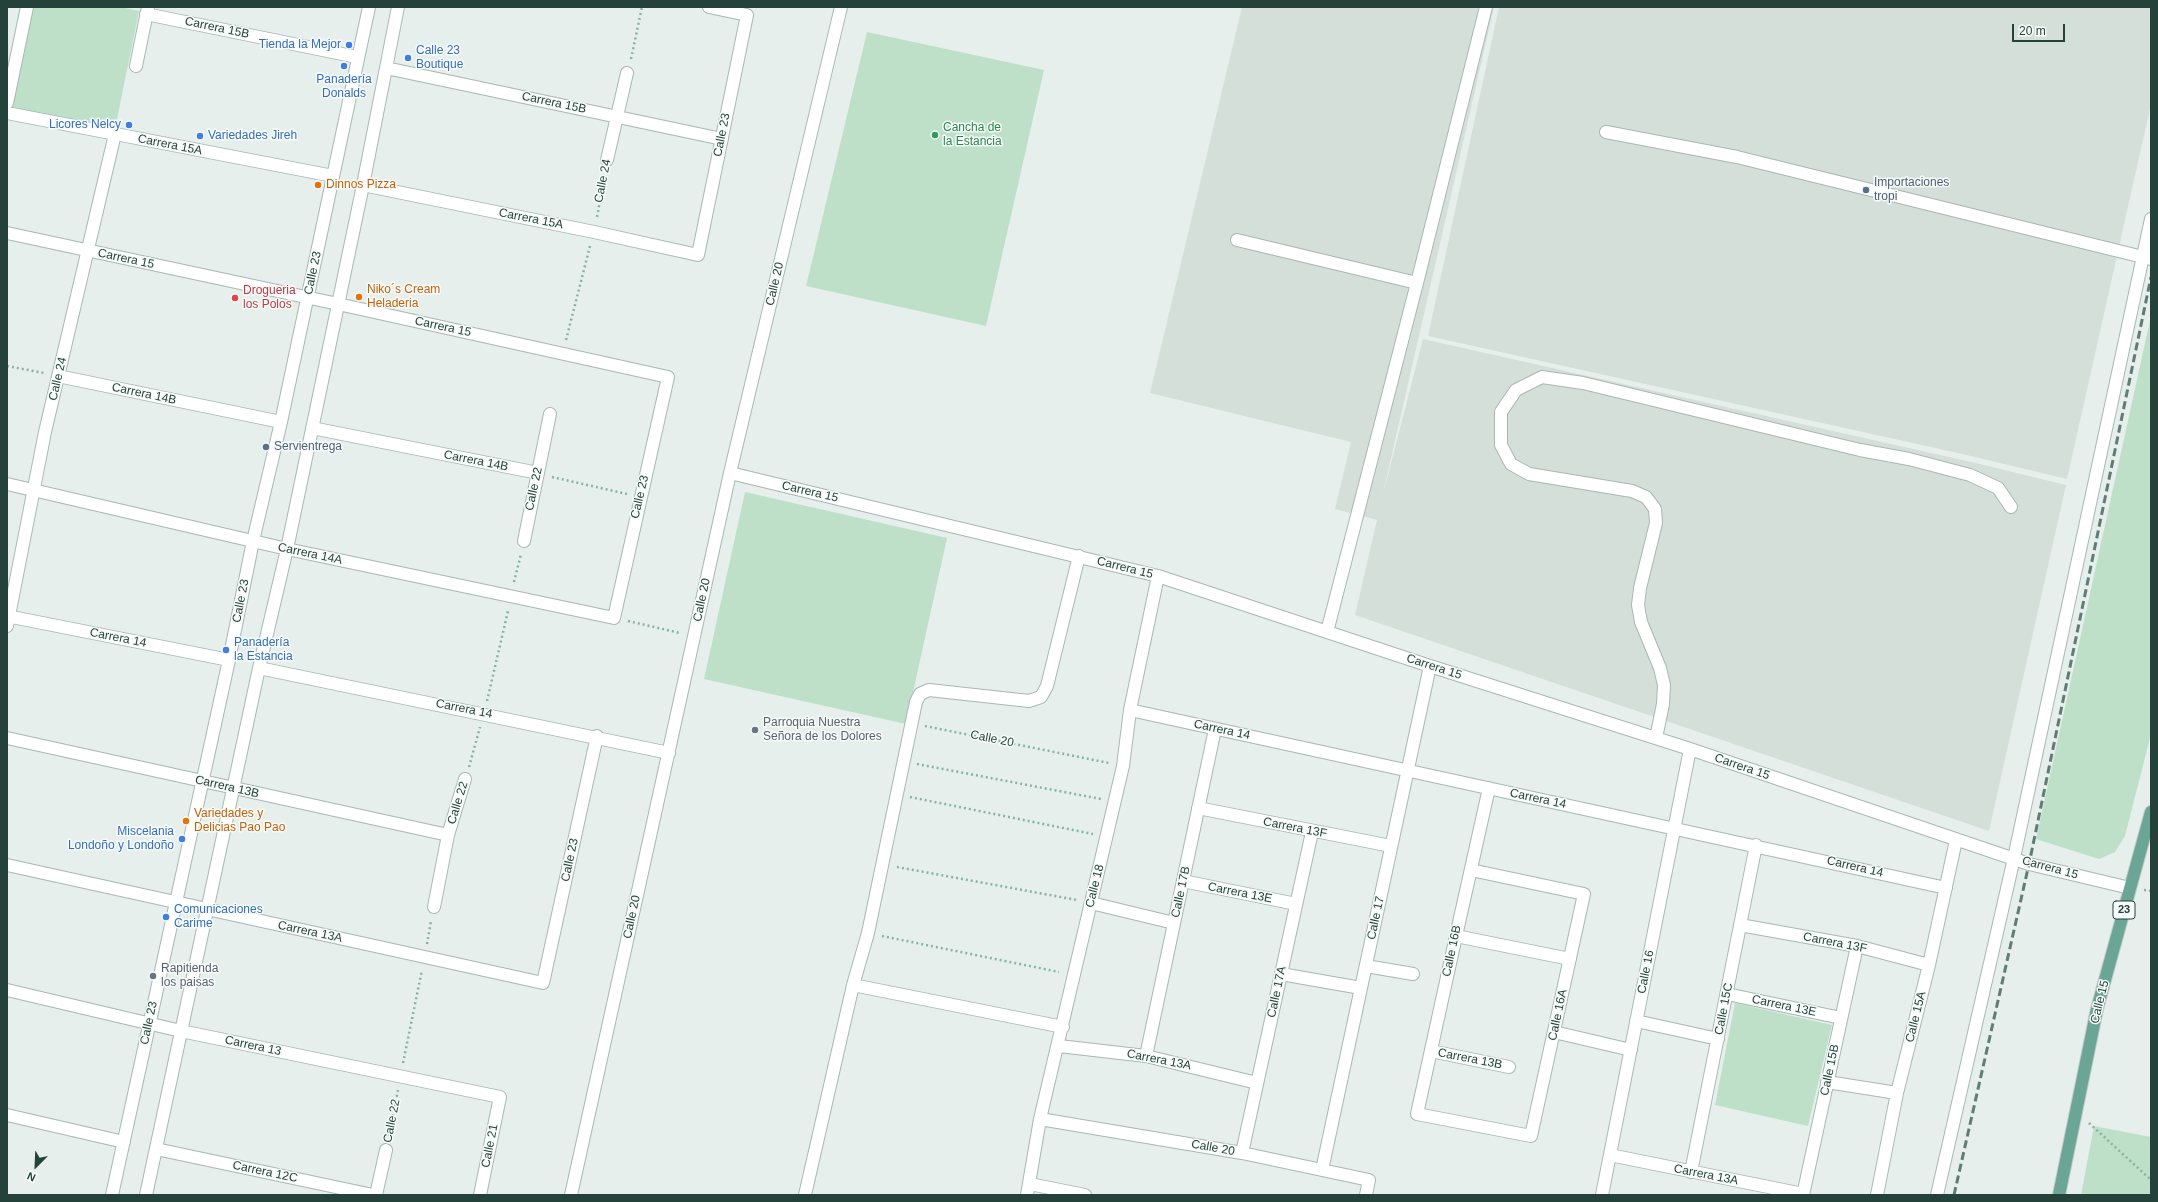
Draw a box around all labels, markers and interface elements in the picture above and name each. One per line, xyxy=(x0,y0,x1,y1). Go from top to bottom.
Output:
street label: Carrera 15B xyxy=(184,14,250,42)
scale bar xyxy=(2014,16,2067,42)
text: 20 m xyxy=(2019,24,2046,38)
place label: Tienda la Mejor xyxy=(259,38,341,52)
marker: Tienda la Mejor xyxy=(344,40,354,50)
place label: Calle 23 Boutique xyxy=(416,44,463,72)
marker: Calle 23 Boutique xyxy=(403,53,413,63)
marker: Panadería Donalds xyxy=(339,61,349,71)
place label: Panadería Donalds xyxy=(316,73,372,101)
street label: Carrera 15B xyxy=(521,89,587,117)
street label: Calle 23 xyxy=(711,112,733,158)
place label: Licores Nelcy xyxy=(49,118,121,132)
marker: Licores Nelcy xyxy=(124,120,134,130)
place label: Cancha de la Estancia xyxy=(943,121,1002,149)
place label: Variedades Jireh xyxy=(208,129,297,143)
marker: Cancha de la Estancia xyxy=(930,130,940,140)
marker: Variedades Jireh xyxy=(195,131,205,141)
street label: Carrera 15A xyxy=(137,132,203,158)
street label: Calle 24 xyxy=(592,158,614,204)
place label: Importaciones tropi xyxy=(1874,176,1949,204)
place label: Dinnos Pizza xyxy=(326,178,396,192)
marker: Dinnos Pizza xyxy=(313,180,323,190)
marker: Importaciones tropi xyxy=(1861,185,1871,195)
street label: Carrera 15A xyxy=(498,206,564,232)
street label: Carrera 15 xyxy=(96,246,156,272)
street label: Calle 23 xyxy=(301,250,325,296)
street label: Calle 20 xyxy=(763,261,787,307)
place label: Niko´s Cream Heladeria xyxy=(367,283,440,311)
place label: Drogueria los Polos xyxy=(243,284,296,312)
marker: Niko´s Cream Heladeria xyxy=(354,292,364,302)
marker: Drogueria los Polos xyxy=(230,293,240,303)
street label: Carrera 15 xyxy=(413,314,473,340)
street label: Calle 24 xyxy=(46,356,70,402)
street label: Carrera 14B xyxy=(111,380,177,408)
place label: Servientrega xyxy=(274,440,342,454)
marker: Servientrega xyxy=(261,442,271,452)
street label: Carrera 14B xyxy=(443,448,509,474)
street label: Calle 22 xyxy=(522,466,546,512)
street label: Calle 23 xyxy=(628,474,652,520)
street label: Carrera 15 xyxy=(780,479,840,505)
street label: Carrera 14A xyxy=(277,540,343,568)
street label: Carrera 15 xyxy=(1095,554,1155,582)
street label: Calle 20 xyxy=(690,577,714,623)
street label: Calle 23 xyxy=(230,578,252,624)
street label: Carrera 14 xyxy=(88,625,148,651)
place label: Panadería la Estancia xyxy=(234,636,293,664)
marker: Panadería la Estancia xyxy=(221,645,231,655)
street label: Carrera 15 xyxy=(1405,651,1463,683)
street label: Carrera 14 xyxy=(434,696,494,722)
place label: Parroquia Nuestra Señora de los Dolores xyxy=(763,716,882,744)
street label: Carrera 14 xyxy=(1192,717,1252,743)
marker: Parroquia Nuestra Señora de los Dolores xyxy=(750,725,760,735)
street label: Calle 20 xyxy=(969,728,1015,750)
street label: Carrera 15 xyxy=(1713,751,1771,783)
street label: Carrera 13B xyxy=(194,773,260,801)
street label: Calle 22 xyxy=(445,780,471,826)
street label: Carrera 14 xyxy=(1508,786,1568,812)
place label: Variedades y Delicias Pao Pao xyxy=(194,807,285,835)
street label: Carrera 13F xyxy=(1262,815,1328,841)
marker: Variedades y Delicias Pao Pao xyxy=(181,816,191,826)
place label: Miscelania Londoño y Londoño xyxy=(68,825,174,853)
marker: Miscelania Londoño y Londoño xyxy=(177,834,187,844)
street label: Calle 23 xyxy=(558,837,582,883)
street label: Carrera 14 xyxy=(1825,854,1885,880)
street label: Carrera 15 xyxy=(2020,854,2080,882)
street label: Calle 18 xyxy=(1083,863,1107,909)
street label: Calle 17B xyxy=(1169,865,1193,919)
street label: Carrera 13E xyxy=(1207,880,1273,906)
street label: Calle 20 xyxy=(620,894,644,940)
street label: Calle 17 xyxy=(1364,895,1388,941)
road number: 23 xyxy=(2113,901,2135,919)
place label: Comunicaciones Carime xyxy=(174,903,263,931)
marker: Comunicaciones Carime xyxy=(161,912,171,922)
street label: Carrera 13A xyxy=(277,918,343,946)
street label: Calle 16B xyxy=(1440,924,1464,978)
street label: Carrera 13F xyxy=(1802,930,1868,956)
street label: Calle 16 xyxy=(1635,949,1657,995)
place label: Rapitienda los paisas xyxy=(161,962,218,990)
street label: Calle 17A xyxy=(1265,965,1289,1019)
marker: Rapitienda los paisas xyxy=(148,971,158,981)
street label: Calle 15 xyxy=(2088,979,2112,1025)
street label: Calle 15C xyxy=(1712,982,1736,1036)
street label: Calle 16A xyxy=(1546,988,1570,1042)
street label: Calle 15A xyxy=(1903,990,1929,1044)
street label: Carrera 13E xyxy=(1751,992,1817,1020)
street label: Calle 23 xyxy=(137,1000,161,1046)
street label: Carrera 13 xyxy=(223,1033,283,1059)
street label: Calle 15B xyxy=(1818,1043,1842,1097)
street label: Carrera 13B xyxy=(1437,1046,1503,1072)
street label: Carrera 13A xyxy=(1126,1047,1192,1073)
street label: Calle 22 xyxy=(381,1098,403,1144)
street label: Calle 21 xyxy=(479,1123,501,1169)
street label: Calle 20 xyxy=(1190,1137,1236,1159)
north arrow xyxy=(16,1146,56,1186)
street label: Carrera 12C xyxy=(231,1158,299,1186)
street label: Carrera 13A xyxy=(1673,1162,1739,1188)
text: N xyxy=(25,1170,37,1184)

